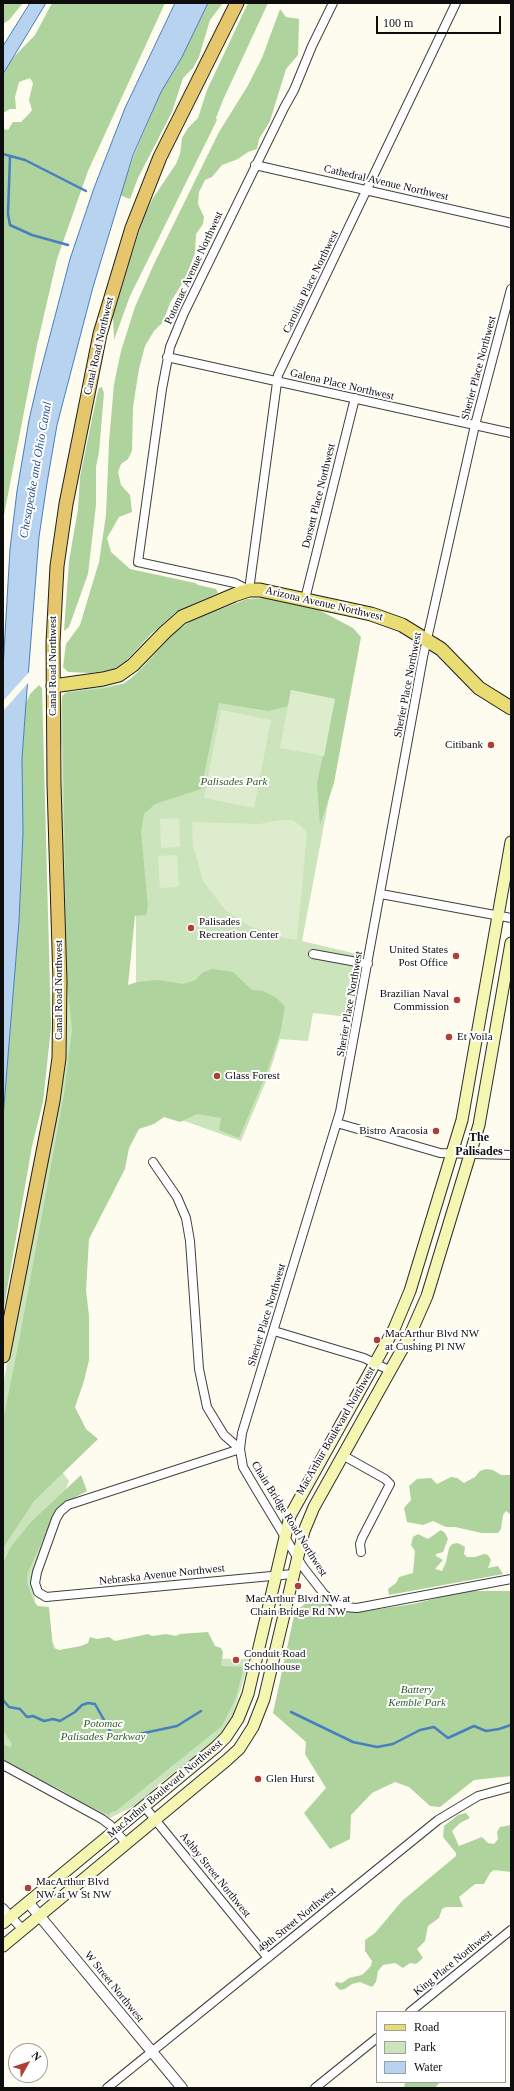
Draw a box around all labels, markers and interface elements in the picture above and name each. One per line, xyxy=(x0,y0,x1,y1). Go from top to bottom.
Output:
scale bar xyxy=(378,8,503,34)
text: 100 m xyxy=(383,16,413,30)
street label: Cathedral Avenue Northwest xyxy=(322,162,450,204)
street label: Potomac Avenue Northwest xyxy=(162,209,226,327)
street label: Carolina Place Northwest xyxy=(280,228,342,336)
street label: Canal Road Northwest xyxy=(81,296,117,396)
street label: Sherier Place Northwest xyxy=(459,315,499,421)
street label: Galena Place Northwest xyxy=(289,367,395,403)
water label: Chesapeake and Ohio Canal xyxy=(17,401,55,539)
street label: Dorsett Place Northwest xyxy=(300,442,338,550)
street label: Arizona Avenue Northwest xyxy=(264,584,384,624)
street label: Canal Road Northwest xyxy=(46,616,60,716)
street label: Sherier Place Northwest xyxy=(391,631,425,739)
place label: Citibank xyxy=(445,738,483,752)
marker: Citibank xyxy=(486,740,496,750)
park label: Palisades Park xyxy=(201,775,267,789)
place label: Palisades Recreation Center xyxy=(199,915,279,941)
marker: Palisades Recreation Center xyxy=(186,923,196,933)
street label: Canal Road Northwest xyxy=(52,940,66,1040)
place label: United States Post Office xyxy=(389,943,448,969)
street label: Sherier Place Northwest xyxy=(334,950,366,1058)
marker: United States Post Office xyxy=(451,951,461,961)
place label: Brazilian Naval Commission xyxy=(380,987,449,1013)
marker: Brazilian Naval Commission xyxy=(452,995,462,1005)
place label: Et Voila xyxy=(457,1030,493,1044)
marker: Et Voila xyxy=(444,1032,454,1042)
place label: Glass Forest xyxy=(225,1069,280,1083)
marker: Glass Forest xyxy=(212,1071,222,1081)
place label: Bistro Aracosia xyxy=(359,1124,428,1138)
marker: Bistro Aracosia xyxy=(431,1126,441,1136)
district label: The Palisades xyxy=(455,1131,503,1159)
street label: Sherier Place Northwest xyxy=(245,1262,289,1368)
place label: MacArthur Blvd NW at Cushing Pl NW xyxy=(385,1327,479,1353)
marker: MacArthur Blvd NW at Cushing Pl NW xyxy=(372,1335,382,1345)
street label: MacArthur Boulevard Northwest xyxy=(294,1364,378,1498)
street label: Chain Bridge Road Northwest xyxy=(248,1459,330,1579)
street label: Nebraska Avenue Northwest xyxy=(99,1562,225,1588)
marker: MacArthur Blvd NW at Chain Bridge Rd NW xyxy=(293,1581,303,1591)
place label: MacArthur Blvd NW at Chain Bridge Rd NW xyxy=(246,1592,350,1618)
place label: Conduit Road Schoolhouse xyxy=(244,1647,305,1673)
marker: Conduit Road Schoolhouse xyxy=(231,1655,241,1665)
park label: Battery Kemble Park xyxy=(388,1683,446,1709)
park label: Potomac Palisades Parkway xyxy=(61,1717,145,1743)
street label: MacArthur Boulevard Northwest xyxy=(105,1737,225,1841)
place label: Glen Hurst xyxy=(266,1772,315,1786)
marker: Glen Hurst xyxy=(253,1774,263,1784)
street label: Ashby Street Northwest xyxy=(177,1830,253,1920)
place label: MacArthur Blvd NW at W St NW xyxy=(36,1875,111,1901)
marker: MacArthur Blvd NW at W St NW xyxy=(23,1883,33,1893)
street label: 49th Street Northwest xyxy=(255,1884,339,1956)
street label: King Place Northwest xyxy=(411,1927,495,1999)
street label: W Street Northwest xyxy=(81,1949,147,2025)
legend xyxy=(376,2011,506,2083)
text: Road xyxy=(414,2020,439,2034)
text: Park xyxy=(414,2040,436,2054)
north arrow xyxy=(8,2043,48,2083)
text: N xyxy=(29,2049,44,2063)
text: Water xyxy=(414,2060,442,2074)

